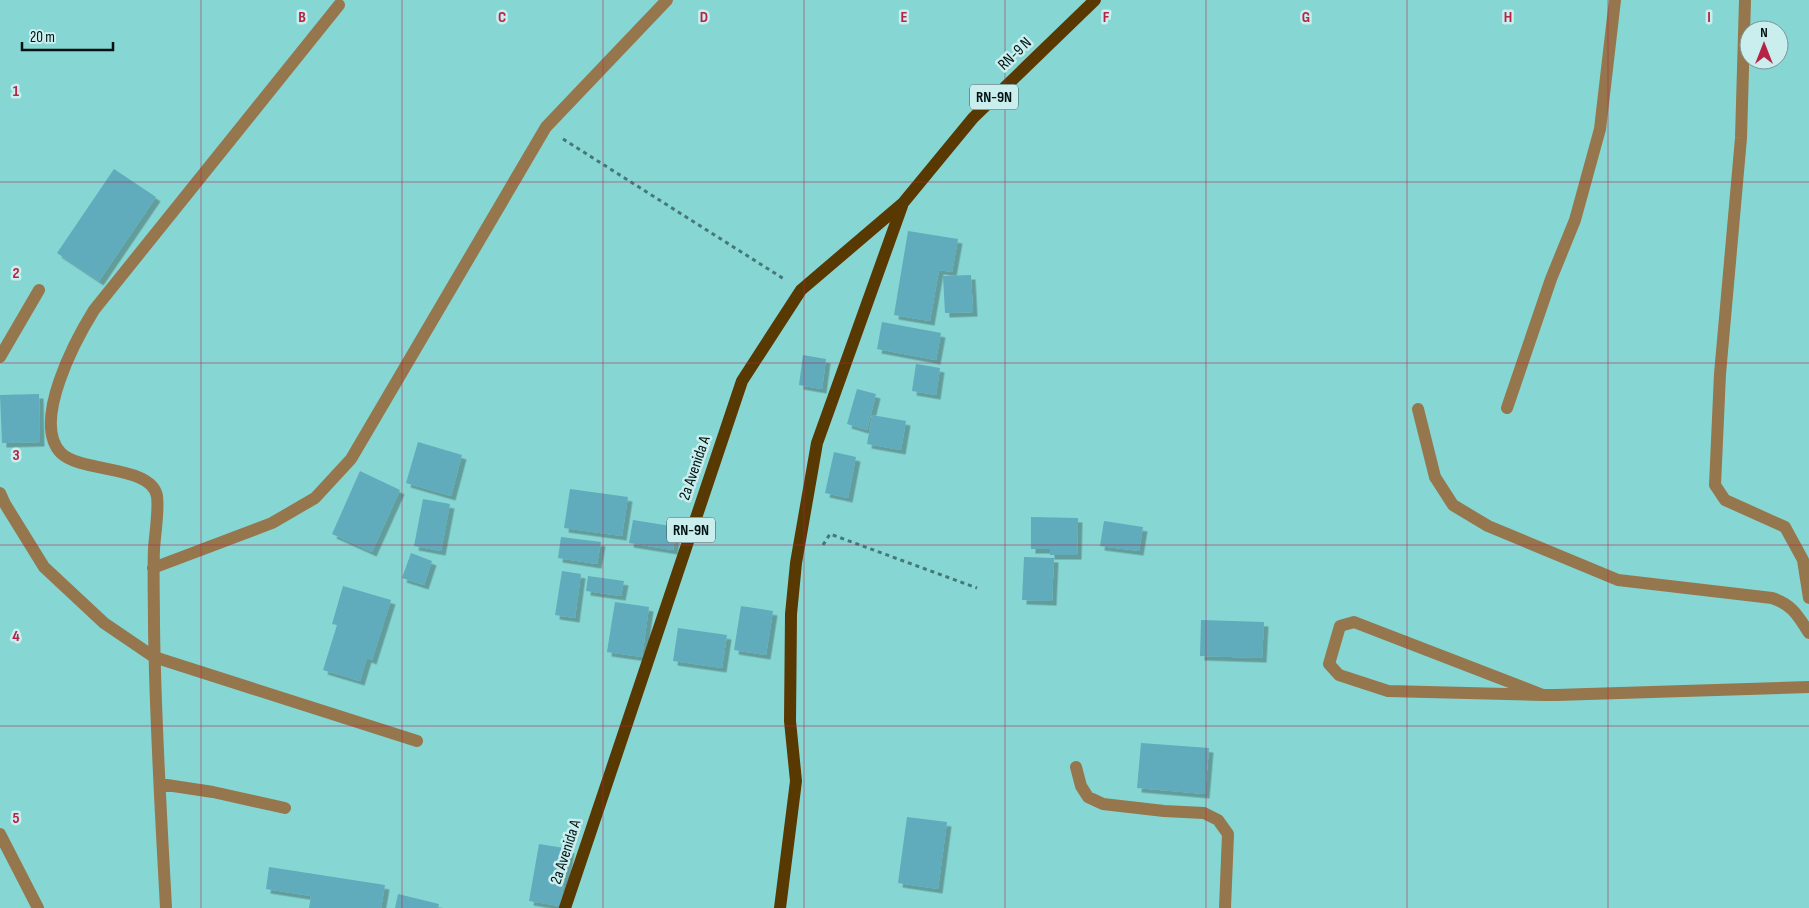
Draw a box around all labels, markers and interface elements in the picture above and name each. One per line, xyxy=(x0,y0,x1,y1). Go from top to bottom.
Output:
text: B xyxy=(298,8,306,27)
text: C xyxy=(498,8,506,27)
text: D xyxy=(700,8,708,27)
text: E xyxy=(901,8,908,27)
text: F xyxy=(1103,8,1110,27)
text: G xyxy=(1302,8,1310,27)
text: H xyxy=(1504,8,1512,27)
text: I xyxy=(1707,8,1711,27)
scale bar xyxy=(22,20,114,52)
north arrow xyxy=(1739,20,1789,70)
text: N xyxy=(1760,24,1768,41)
text: 20 m xyxy=(30,28,55,47)
street label: RN-9 N xyxy=(994,34,1036,74)
text: 1 xyxy=(13,82,20,101)
road number: RN-9N xyxy=(970,84,1018,110)
text: 2 xyxy=(12,264,20,283)
street label: 2a Avenida A xyxy=(675,433,715,503)
text: 3 xyxy=(12,446,20,465)
road number: RN-9N xyxy=(667,518,715,542)
text: 4 xyxy=(12,627,20,646)
text: 5 xyxy=(12,809,20,828)
street label: 2a Avenida A xyxy=(547,817,585,887)

